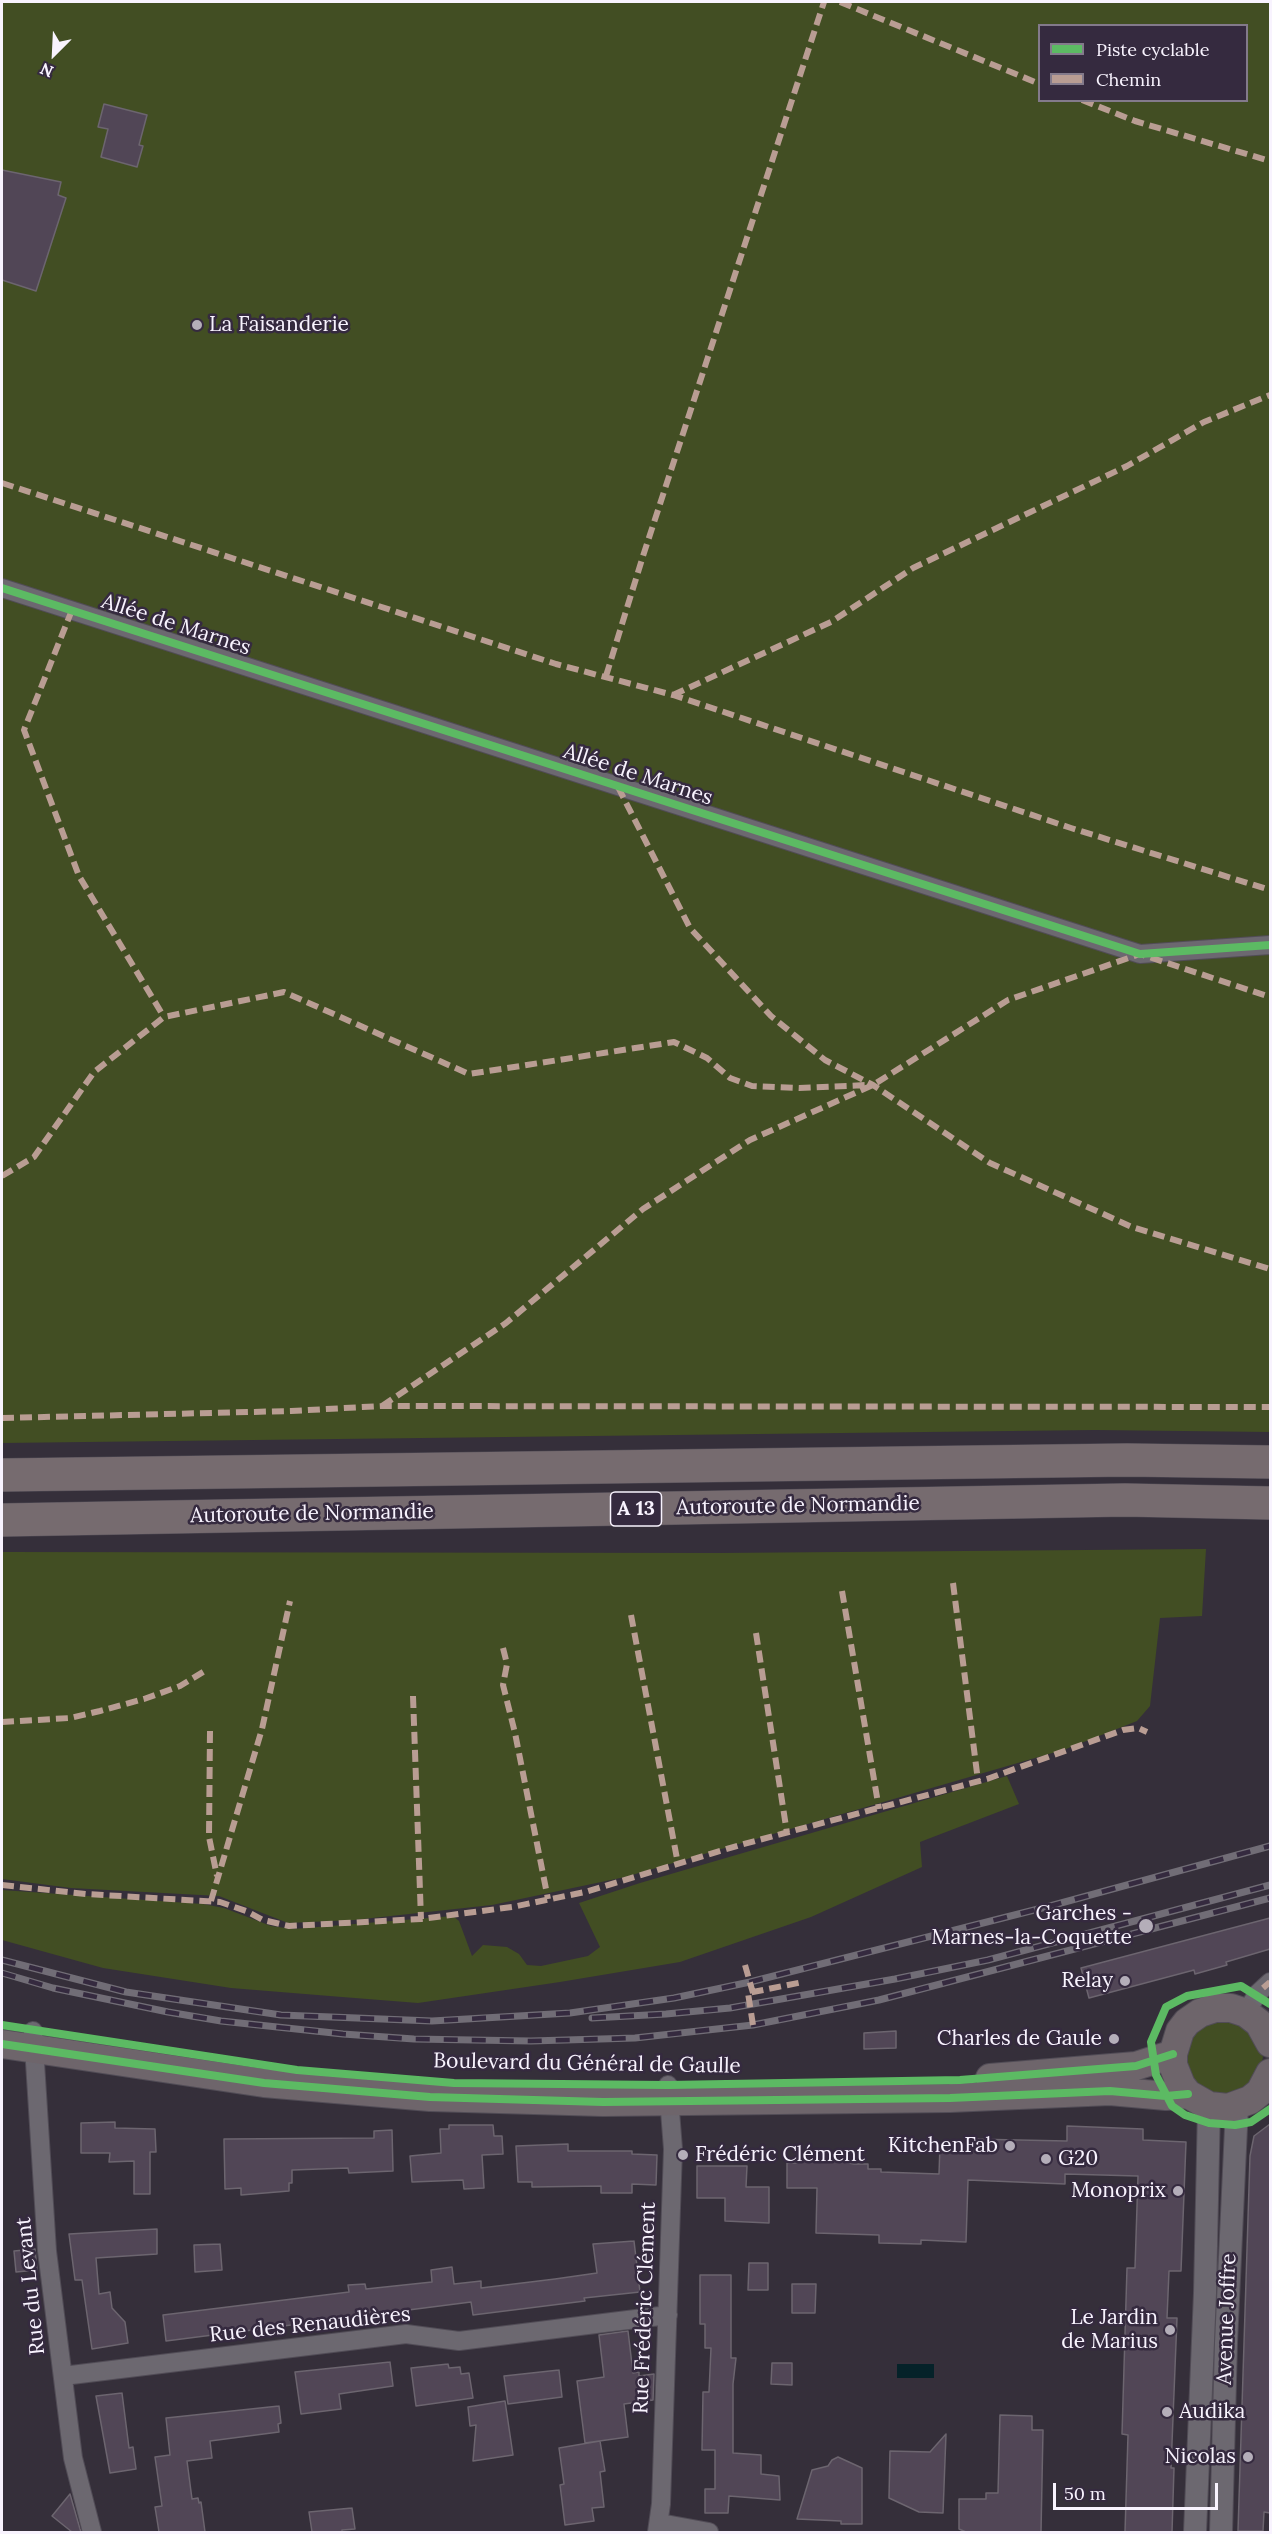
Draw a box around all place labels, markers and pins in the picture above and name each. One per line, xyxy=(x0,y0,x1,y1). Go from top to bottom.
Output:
place label: La Faisanderie xyxy=(209,312,349,338)
marker: La Faisanderie xyxy=(190,318,204,332)
place label: Garches - Marnes-la-Coquette xyxy=(931,1901,1132,1951)
marker: Garches - Marnes-la-Coquette xyxy=(1137,1917,1155,1935)
place label: Relay xyxy=(1061,1968,1113,1994)
marker: Relay xyxy=(1118,1974,1132,1988)
place label: Charles de Gaule xyxy=(937,2026,1102,2052)
marker: Charles de Gaule xyxy=(1107,2032,1121,2046)
place label: KitchenFab xyxy=(888,2133,998,2159)
marker: KitchenFab xyxy=(1003,2139,1017,2153)
place label: Frédéric Clément xyxy=(695,2142,865,2168)
place label: G20 xyxy=(1058,2146,1098,2172)
marker: Frédéric Clément xyxy=(676,2148,690,2162)
marker: G20 xyxy=(1039,2152,1053,2166)
place label: Monoprix xyxy=(1071,2178,1166,2204)
marker: Monoprix xyxy=(1171,2184,1185,2198)
place label: Le Jardin de Marius xyxy=(1061,2305,1158,2355)
marker: Le Jardin de Marius xyxy=(1163,2323,1177,2337)
place label: Audika xyxy=(1179,2399,1245,2425)
marker: Audika xyxy=(1160,2405,1174,2419)
place label: Nicolas xyxy=(1164,2444,1236,2470)
marker: Nicolas xyxy=(1241,2450,1255,2464)

